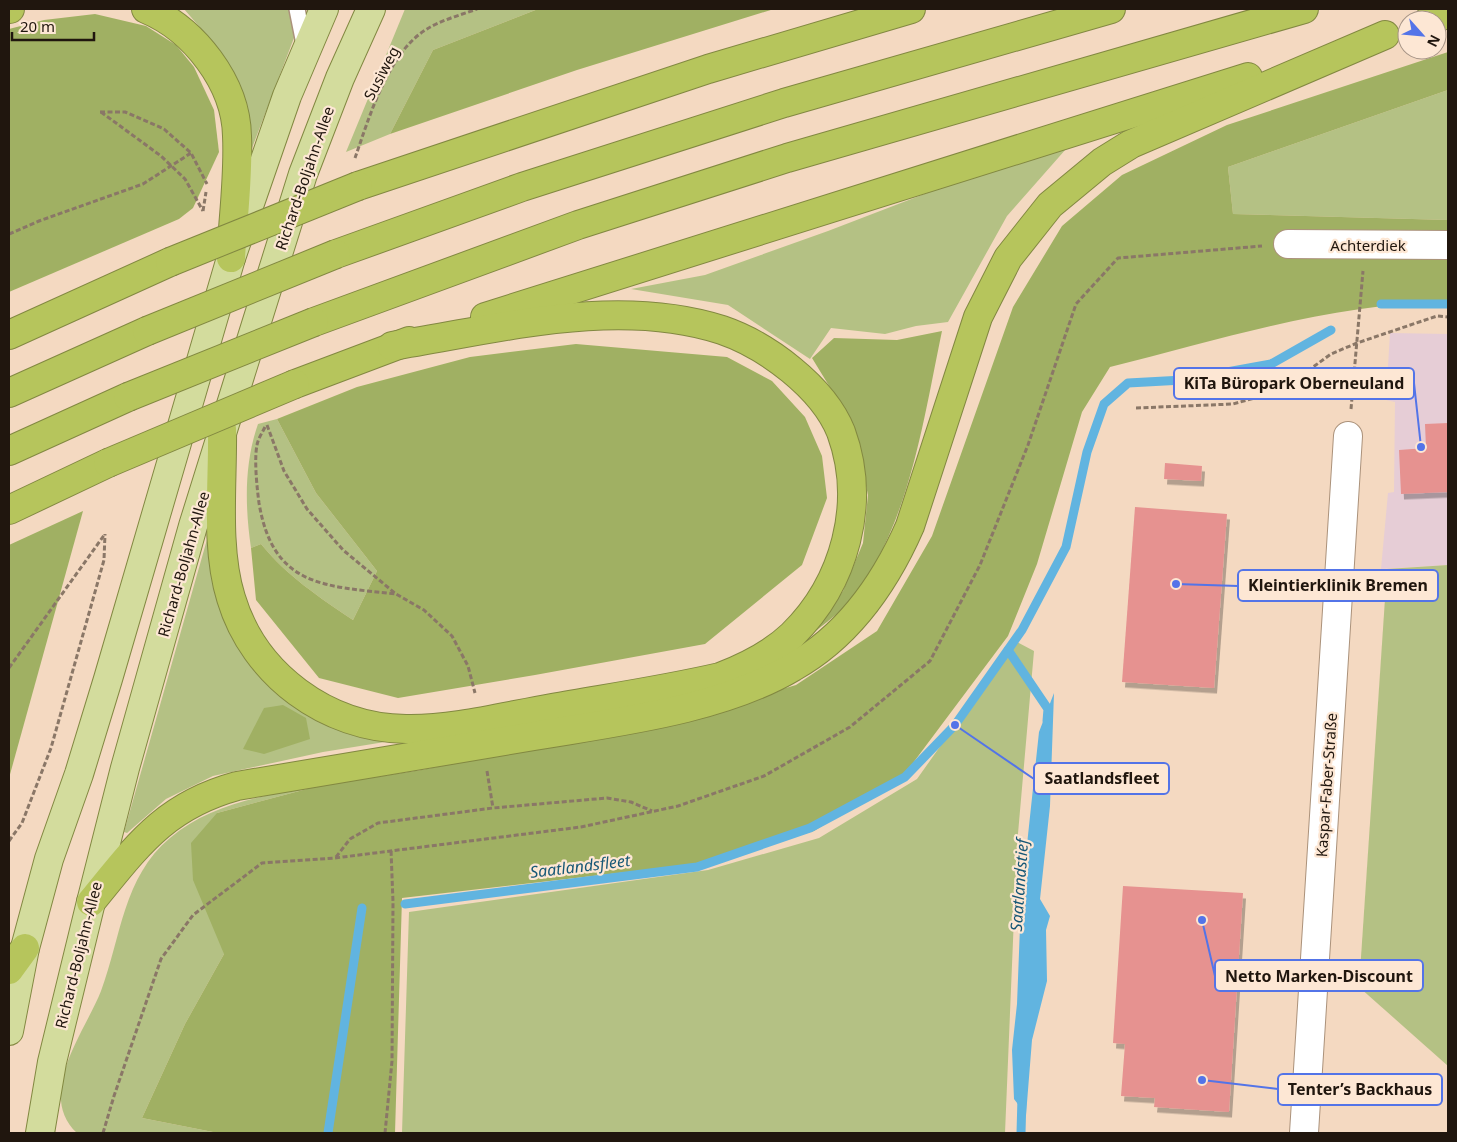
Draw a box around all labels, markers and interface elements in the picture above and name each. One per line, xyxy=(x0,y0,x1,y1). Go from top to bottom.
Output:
scale bar xyxy=(12,10,95,42)
north arrow xyxy=(1397,10,1447,60)
text: 20 m xyxy=(20,16,55,36)
text: N xyxy=(1423,32,1445,51)
street label: Susiweg xyxy=(359,43,403,103)
street label: Richard-Boljahn-Allee xyxy=(270,104,338,252)
street label: Achterdiek xyxy=(1330,235,1406,255)
callout: KiTa Büropark Oberneuland xyxy=(1174,368,1414,399)
text: KiTa Büropark Oberneuland xyxy=(1184,372,1404,394)
street label: Richard-Boljahn-Allee xyxy=(153,489,213,639)
callout: Kleintierklinik Bremen xyxy=(1238,570,1438,601)
text: Kleintierklinik Bremen xyxy=(1248,574,1428,596)
street label: Kaspar-Faber-Straße xyxy=(1311,712,1341,858)
callout: Saatlandsfleet xyxy=(1034,763,1169,794)
text: Saatlandsfleet xyxy=(1045,767,1160,789)
water label: Saatlandstief xyxy=(1005,835,1033,932)
water label: Saatlandsfleet xyxy=(529,849,632,883)
street label: Richard-Boljahn-Allee xyxy=(50,879,106,1031)
callout: Netto Marken-Discount xyxy=(1215,960,1423,991)
text: Netto Marken-Discount xyxy=(1225,965,1413,987)
callout: Tenter’s Backhaus xyxy=(1278,1074,1442,1105)
text: Tenter’s Backhaus xyxy=(1288,1078,1432,1100)

